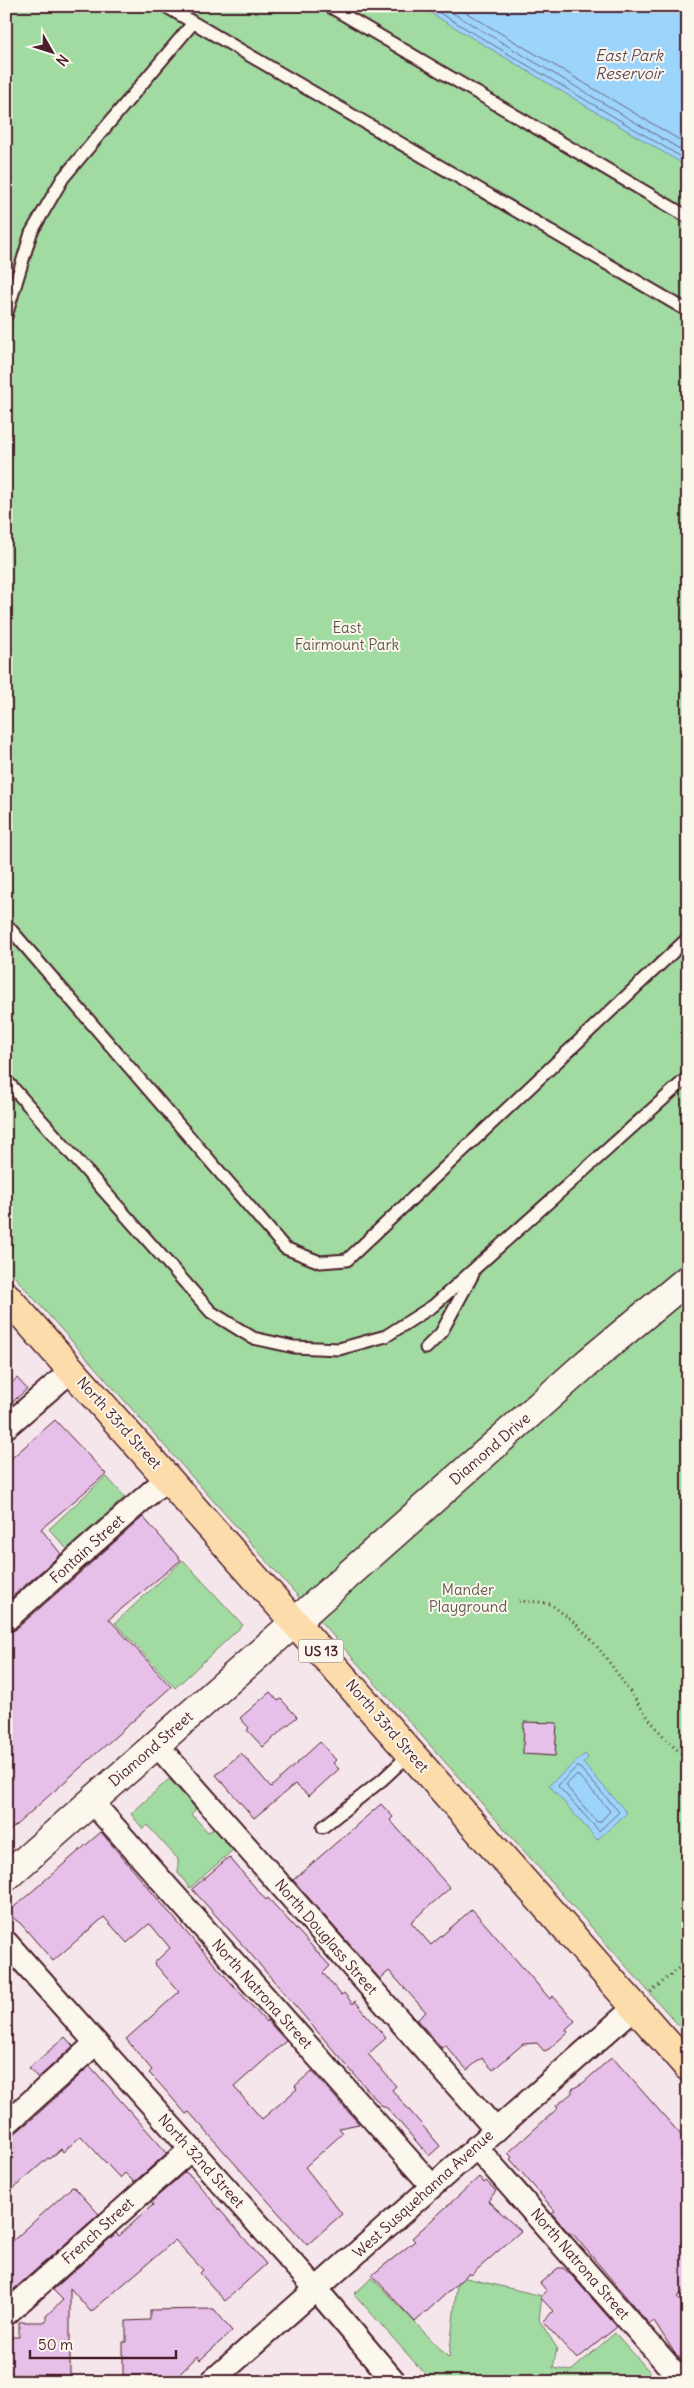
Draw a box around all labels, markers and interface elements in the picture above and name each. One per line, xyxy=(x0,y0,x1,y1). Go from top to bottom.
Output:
north arrow xyxy=(28,28,78,78)
water label: East Park Reservoir xyxy=(595,45,665,83)
text: N xyxy=(52,51,72,70)
park label: East Fairmount Park xyxy=(295,618,400,654)
street label: North 33rd Street xyxy=(73,1373,166,1473)
street label: Diamond Drive xyxy=(445,1408,534,1489)
street label: Fontain Street xyxy=(45,1510,128,1587)
park label: Mander Playground xyxy=(429,1580,507,1616)
road number: US 13 xyxy=(298,1640,344,1662)
street label: North 33rd Street xyxy=(342,1675,433,1776)
street label: Diamond Street xyxy=(105,1707,197,1790)
street label: North Douglass Street xyxy=(271,1875,382,1999)
street label: North Natrona Street xyxy=(208,1935,317,2052)
street label: North 32nd Street xyxy=(154,2110,249,2212)
street label: West Susquehanna Avenue xyxy=(348,2125,497,2262)
street label: French Street xyxy=(58,2193,138,2268)
street label: North Natrona Street xyxy=(527,2204,634,2323)
scale bar xyxy=(30,2328,176,2360)
text: 50 m xyxy=(38,2335,73,2354)

